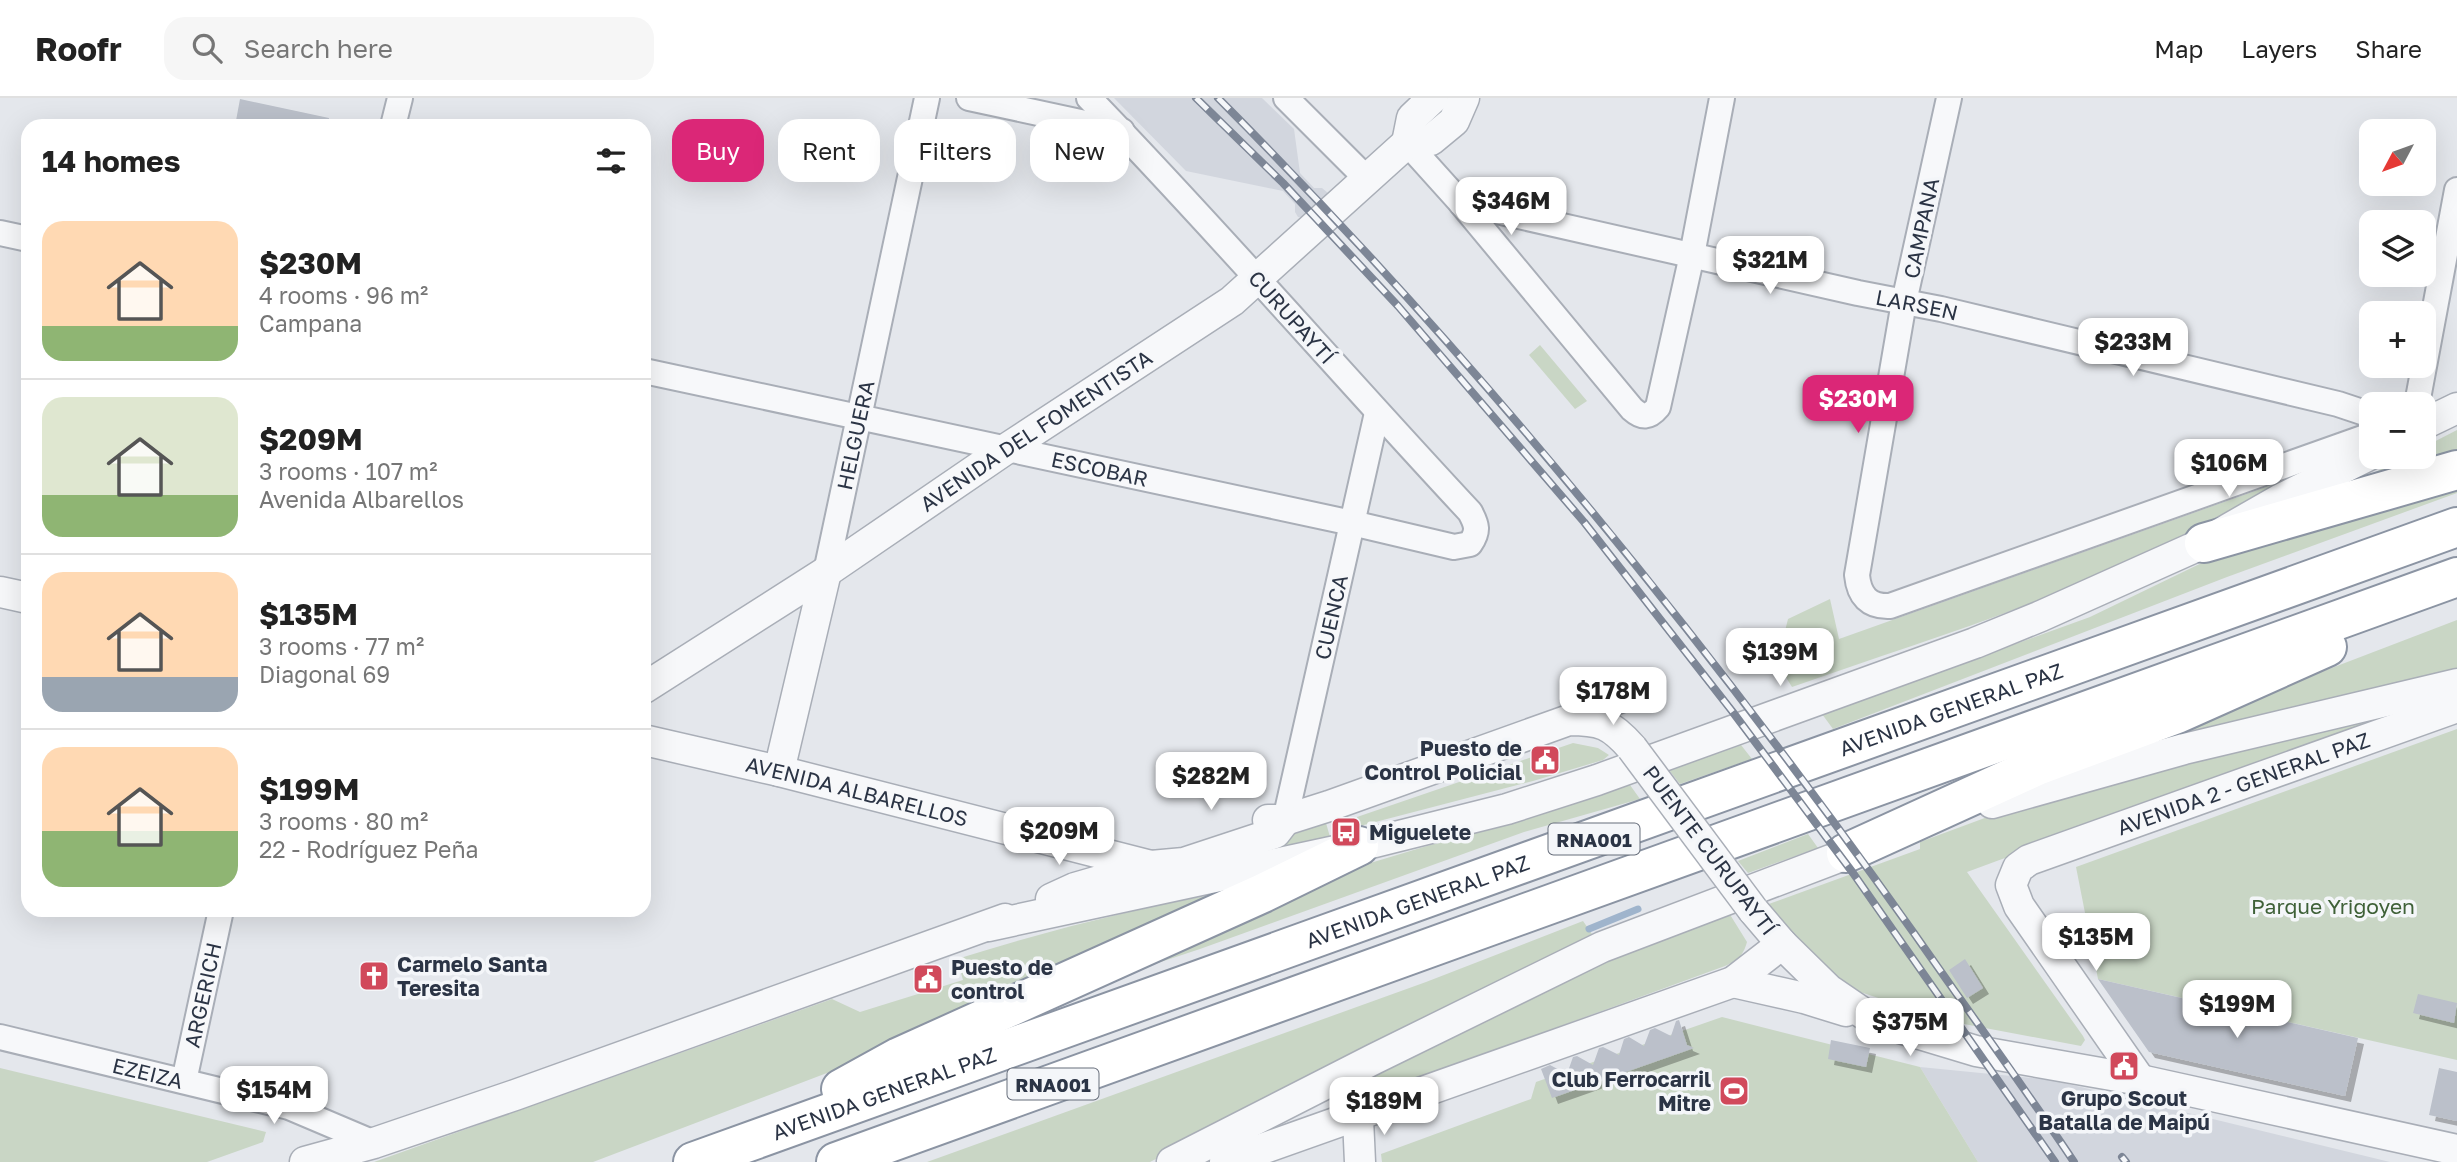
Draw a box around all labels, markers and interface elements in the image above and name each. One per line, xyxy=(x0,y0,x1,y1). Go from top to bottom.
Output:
search box xyxy=(164,17,654,80)
text: Roofr xyxy=(35,29,122,68)
icon: search xyxy=(188,29,226,67)
text: Search here xyxy=(244,33,393,64)
text: Map xyxy=(2154,34,2203,63)
text: Layers xyxy=(2241,34,2317,63)
text: Share xyxy=(2355,34,2422,63)
chip: Buy xyxy=(672,119,764,182)
chip: Rent xyxy=(778,119,880,182)
chip: Filters xyxy=(894,119,1016,182)
chip: New xyxy=(1030,119,1129,182)
north arrow xyxy=(2359,119,2436,196)
map controls xyxy=(2359,119,2436,469)
icon: filters xyxy=(592,142,630,180)
text: 14 homes xyxy=(42,143,181,179)
street label: CAMPANA xyxy=(1898,175,1944,281)
pin: $346M xyxy=(1462,178,1560,237)
text: $346M xyxy=(1472,186,1550,214)
button: layers xyxy=(2359,210,2436,287)
pin: $321M xyxy=(1721,236,1819,296)
text: $230M xyxy=(259,245,362,281)
text: $321M xyxy=(1732,245,1808,273)
icon: home xyxy=(98,249,182,333)
street label: CURUPAYTÍ xyxy=(1243,265,1342,370)
text: 4 rooms · 96 m² xyxy=(259,281,428,309)
street label: LARSEN xyxy=(1874,284,1961,326)
button: + xyxy=(2359,301,2436,378)
text: Campana xyxy=(259,309,362,337)
pin: $233M xyxy=(2084,318,2182,378)
text: $233M xyxy=(2094,327,2172,355)
street label: AVENIDA DEL FOMENTISTA xyxy=(915,344,1157,517)
pin: $230M xyxy=(1809,376,1907,435)
street label: HELGUERA xyxy=(831,378,879,492)
text: $230M xyxy=(1819,384,1897,412)
button: − xyxy=(2359,392,2436,469)
text: $209M xyxy=(259,421,363,457)
icon: home xyxy=(98,425,182,509)
pin: $106M xyxy=(2180,440,2278,499)
street label: ESCOBAR xyxy=(1049,446,1150,492)
text: $106M xyxy=(2190,448,2268,476)
text: 3 rooms · 107 m² xyxy=(259,457,437,485)
text: Avenida Albarellos xyxy=(259,485,464,513)
street label: CUENCA xyxy=(1309,572,1353,662)
text: $135M xyxy=(259,596,358,632)
icon: home xyxy=(98,600,182,684)
pin: $139M xyxy=(1731,628,1829,688)
text: 3 rooms · 77 m² xyxy=(259,632,424,660)
text: $139M xyxy=(1742,637,1818,665)
street label: AVENIDA GENERAL PAZ xyxy=(1836,657,2066,761)
text: Diagonal 69 xyxy=(259,660,390,688)
pin: $178M xyxy=(1564,668,1662,727)
text: $178M xyxy=(1576,676,1650,704)
street label: AVENIDA 2 - GENERAL PAZ xyxy=(2113,726,2373,841)
place label: Puesto de Control Policial xyxy=(1364,735,1522,785)
public building icon: Puesto de Control Policial xyxy=(1528,743,1562,777)
street label: AVENIDA ALBARELLOS xyxy=(743,751,971,832)
pin: $282M xyxy=(1162,752,1260,812)
street label: PUENTE CURUPAYTÍ xyxy=(1638,760,1783,941)
text: $282M xyxy=(1172,761,1250,789)
text: $199M xyxy=(259,771,359,807)
icon: home xyxy=(98,775,182,859)
text: 3 rooms · 80 m² xyxy=(259,807,428,835)
pin: $209M xyxy=(1010,808,1108,867)
bus stop icon: Miguelete xyxy=(1329,815,1363,849)
text: $209M xyxy=(1019,816,1099,844)
place label: Miguelete xyxy=(1369,819,1471,845)
road number: RNA001 xyxy=(1548,824,1640,854)
text: 22 - Rodríguez Peña xyxy=(259,835,479,863)
street label: AVENIDA GENERAL PAZ xyxy=(1302,849,1533,953)
park label: Parque Yrigoyen xyxy=(2251,893,2415,919)
pin: $135M xyxy=(2047,914,2145,973)
text: $135M xyxy=(2058,922,2134,950)
street label: ARGERICH xyxy=(179,940,227,1050)
place label: Carmelo Santa Teresita xyxy=(397,951,547,1001)
place label: Puesto de control xyxy=(951,954,1053,1004)
church icon: Carmelo Santa Teresita xyxy=(357,959,391,993)
public building icon: Puesto de control xyxy=(911,962,945,996)
pin: $199M xyxy=(2188,981,2286,1040)
text: $199M xyxy=(2199,989,2275,1017)
pin: $375M xyxy=(1861,998,1959,1058)
text: $375M xyxy=(1872,1007,1948,1035)
street label: AVENIDA GENERAL PAZ xyxy=(769,1041,999,1145)
public building icon: Grupo Scout Batalla de Maipú xyxy=(2107,1049,2141,1083)
street label: EZEIZA xyxy=(110,1052,186,1094)
pin: $154M xyxy=(225,1066,323,1126)
place label: Club Ferrocarril Mitre xyxy=(1552,1066,1711,1116)
road number: RNA001 xyxy=(1007,1068,1098,1100)
sports icon: Club Ferrocarril Mitre xyxy=(1717,1074,1751,1108)
text: $154M xyxy=(236,1075,312,1103)
pin: $189M xyxy=(1335,1077,1433,1137)
place label: Grupo Scout Batalla de Maipú xyxy=(2038,1085,2210,1135)
text: $189M xyxy=(1345,1086,1423,1114)

